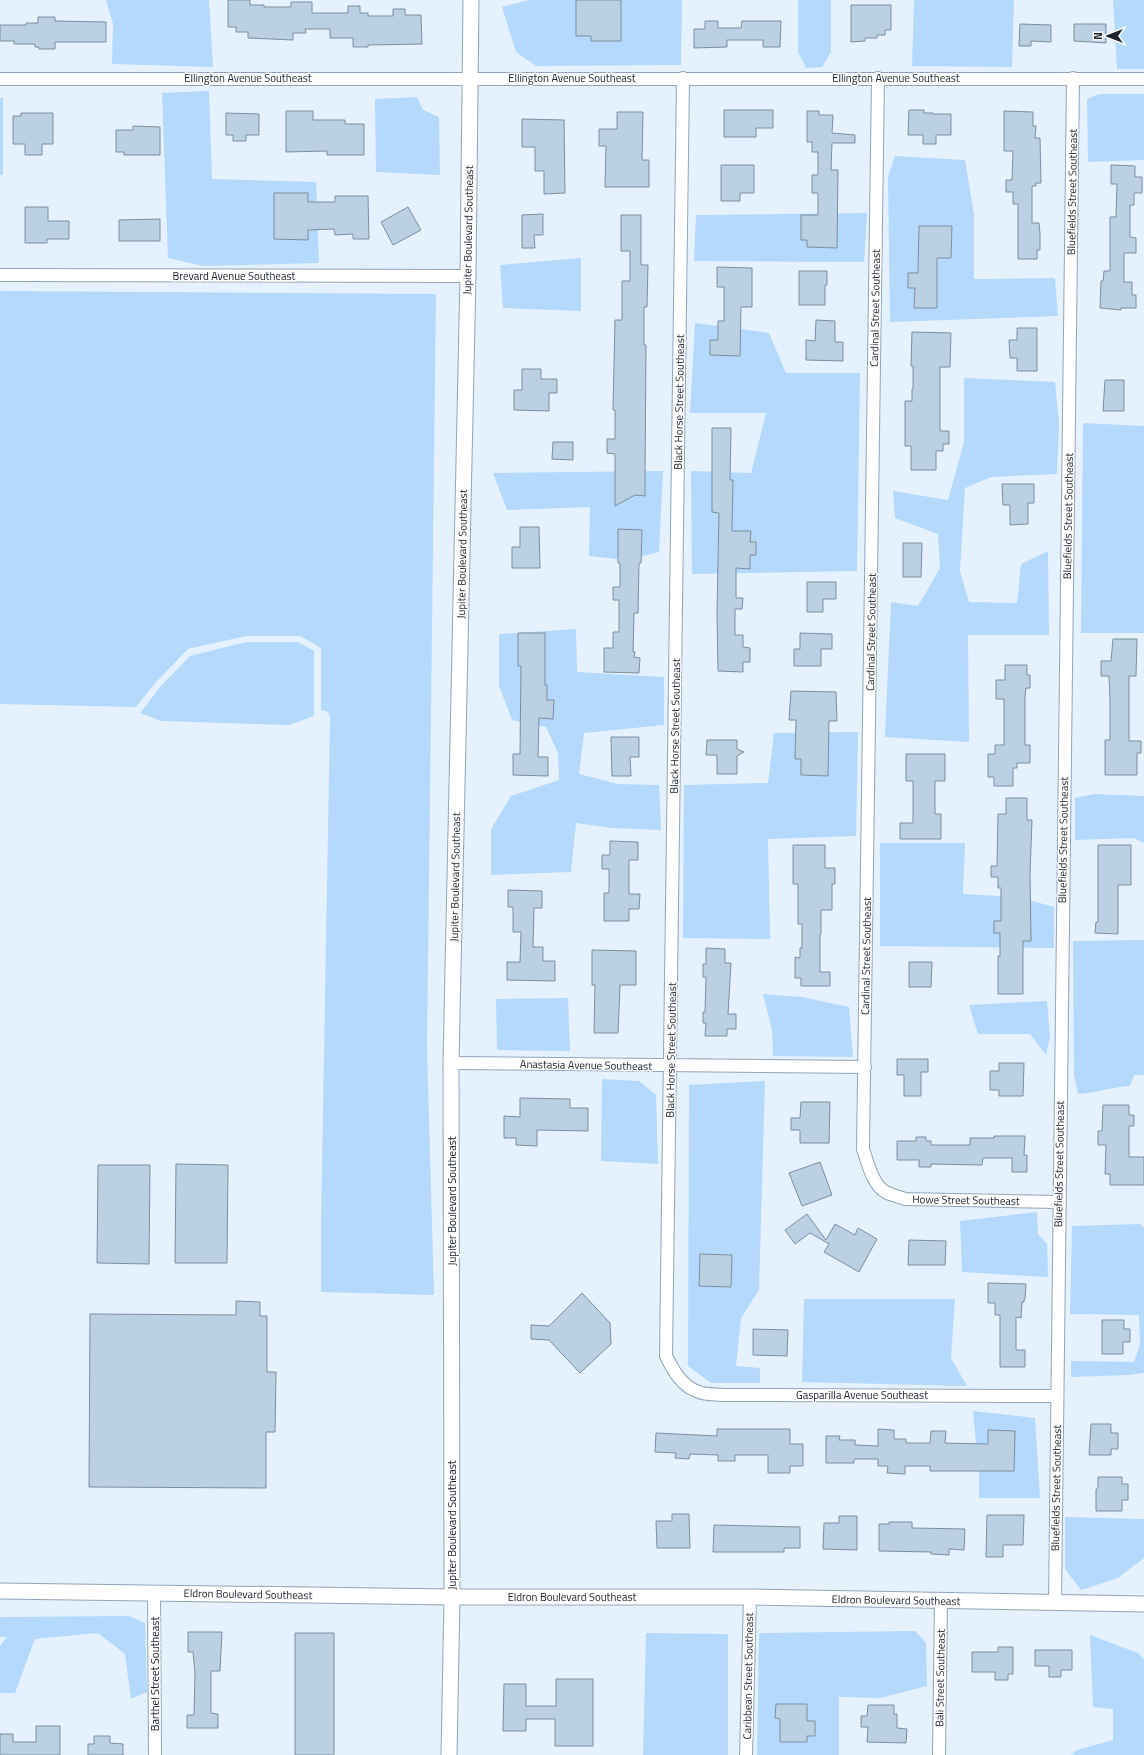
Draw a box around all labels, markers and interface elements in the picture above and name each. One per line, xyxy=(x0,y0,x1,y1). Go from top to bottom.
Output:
north arrow xyxy=(1088,16,1128,56)
text: N xyxy=(1090,32,1106,40)
street label: Ellington Avenue Southeast xyxy=(184,70,312,86)
street label: Ellington Avenue Southeast xyxy=(508,70,636,86)
street label: Ellington Avenue Southeast xyxy=(832,70,960,86)
street label: Bluefields Street Southeast xyxy=(1063,129,1081,255)
street label: Jupiter Boulevard Southeast xyxy=(459,165,477,295)
street label: Cardinal Street Southeast xyxy=(866,249,884,367)
street label: Brevard Avenue Southeast xyxy=(173,268,296,284)
street label: Black Horse Street Southeast xyxy=(670,334,688,470)
street label: Bluefields Street Southeast xyxy=(1059,453,1077,579)
street label: Jupiter Boulevard Southeast xyxy=(453,489,471,619)
street label: Cardinal Street Southeast xyxy=(862,573,880,691)
street label: Black Horse Street Southeast xyxy=(666,658,684,794)
street label: Bluefields Street Southeast xyxy=(1054,777,1072,903)
street label: Jupiter Boulevard Southeast xyxy=(446,812,464,942)
street label: Cardinal Street Southeast xyxy=(857,897,875,1015)
street label: Black Horse Street Southeast xyxy=(662,982,680,1118)
street label: Anastasia Avenue Southeast xyxy=(520,1056,652,1074)
street label: Bluefields Street Southeast xyxy=(1050,1101,1068,1227)
street label: Jupiter Boulevard Southeast xyxy=(444,1136,460,1266)
street label: Howe Street Southeast xyxy=(912,1191,1020,1209)
street label: Gasparilla Avenue Southeast xyxy=(796,1387,928,1403)
street label: Bluefields Street Southeast xyxy=(1047,1425,1065,1551)
street label: Jupiter Boulevard Southeast xyxy=(444,1460,460,1590)
street label: Eldron Boulevard Southeast xyxy=(183,1585,313,1603)
street label: Eldron Boulevard Southeast xyxy=(508,1589,637,1605)
street label: Eldron Boulevard Southeast xyxy=(831,1591,961,1609)
street label: Caribbean Street Southeast xyxy=(739,1612,757,1740)
street label: Barthel Street Southeast xyxy=(147,1617,163,1731)
street label: Bali Street Southeast xyxy=(931,1629,949,1727)

